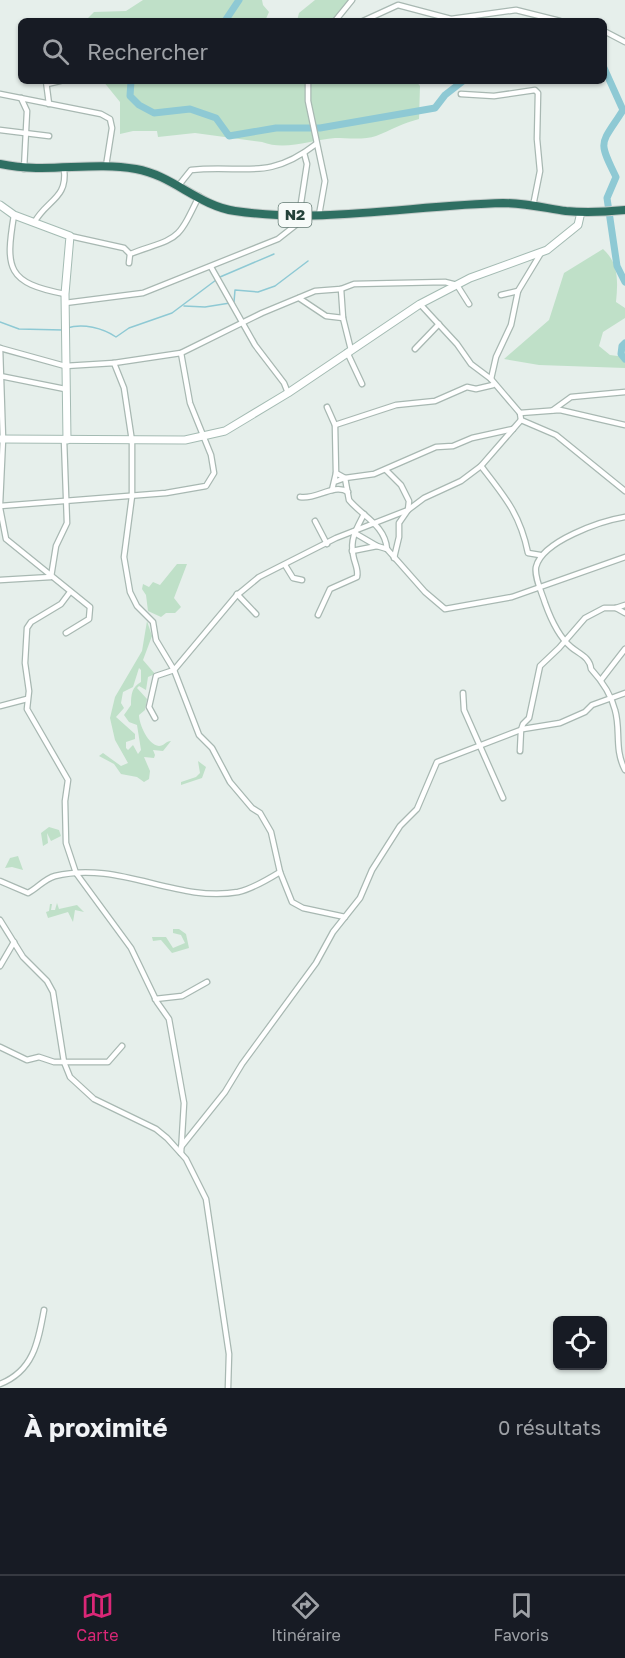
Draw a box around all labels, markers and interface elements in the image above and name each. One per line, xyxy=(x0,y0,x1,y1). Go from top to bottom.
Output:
search box xyxy=(18,18,607,84)
icon: search xyxy=(39,35,72,68)
text: Rechercher xyxy=(87,38,208,65)
road number: N2 xyxy=(278,203,312,227)
map controls xyxy=(553,1316,607,1370)
button: locate xyxy=(553,1316,607,1370)
text: À proximité xyxy=(24,1412,168,1443)
text: 0 résultats xyxy=(498,1415,601,1439)
tab: Carte xyxy=(76,1589,119,1645)
tab: Itinéraire xyxy=(271,1589,341,1645)
tab: Favoris xyxy=(493,1589,549,1645)

